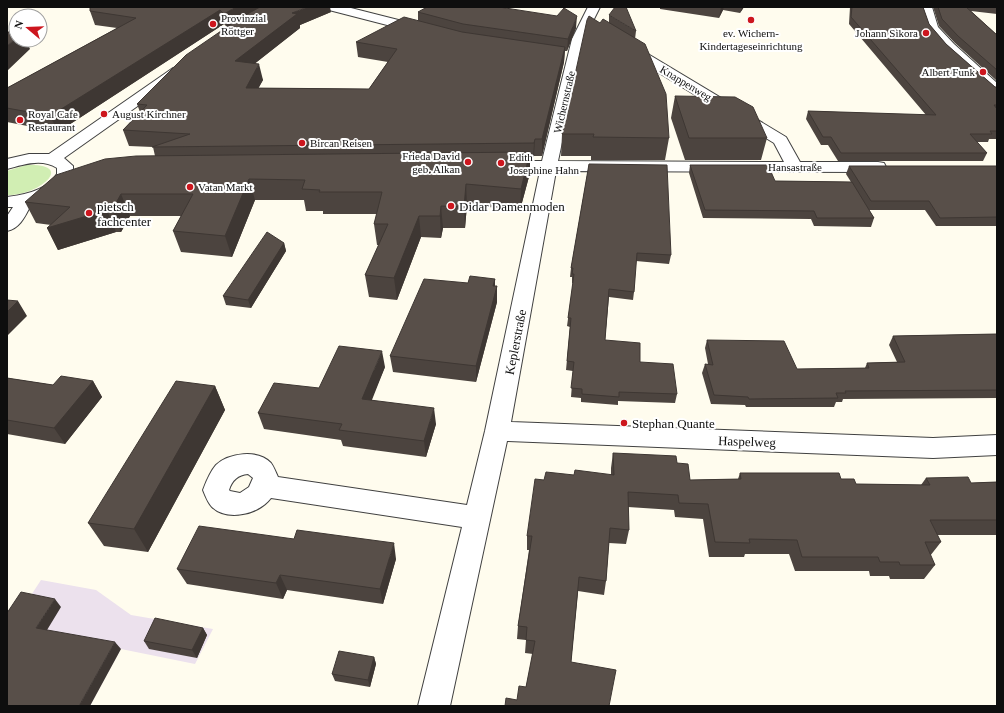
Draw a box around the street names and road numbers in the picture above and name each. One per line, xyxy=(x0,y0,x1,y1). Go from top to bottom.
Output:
street label: Knappenweg xyxy=(658,63,714,103)
street label: Wichernstraße xyxy=(551,70,577,134)
street label: Hansastraße xyxy=(768,161,822,173)
street label: Keplerstraße xyxy=(502,308,529,376)
street label: Haspelweg xyxy=(718,433,777,450)

